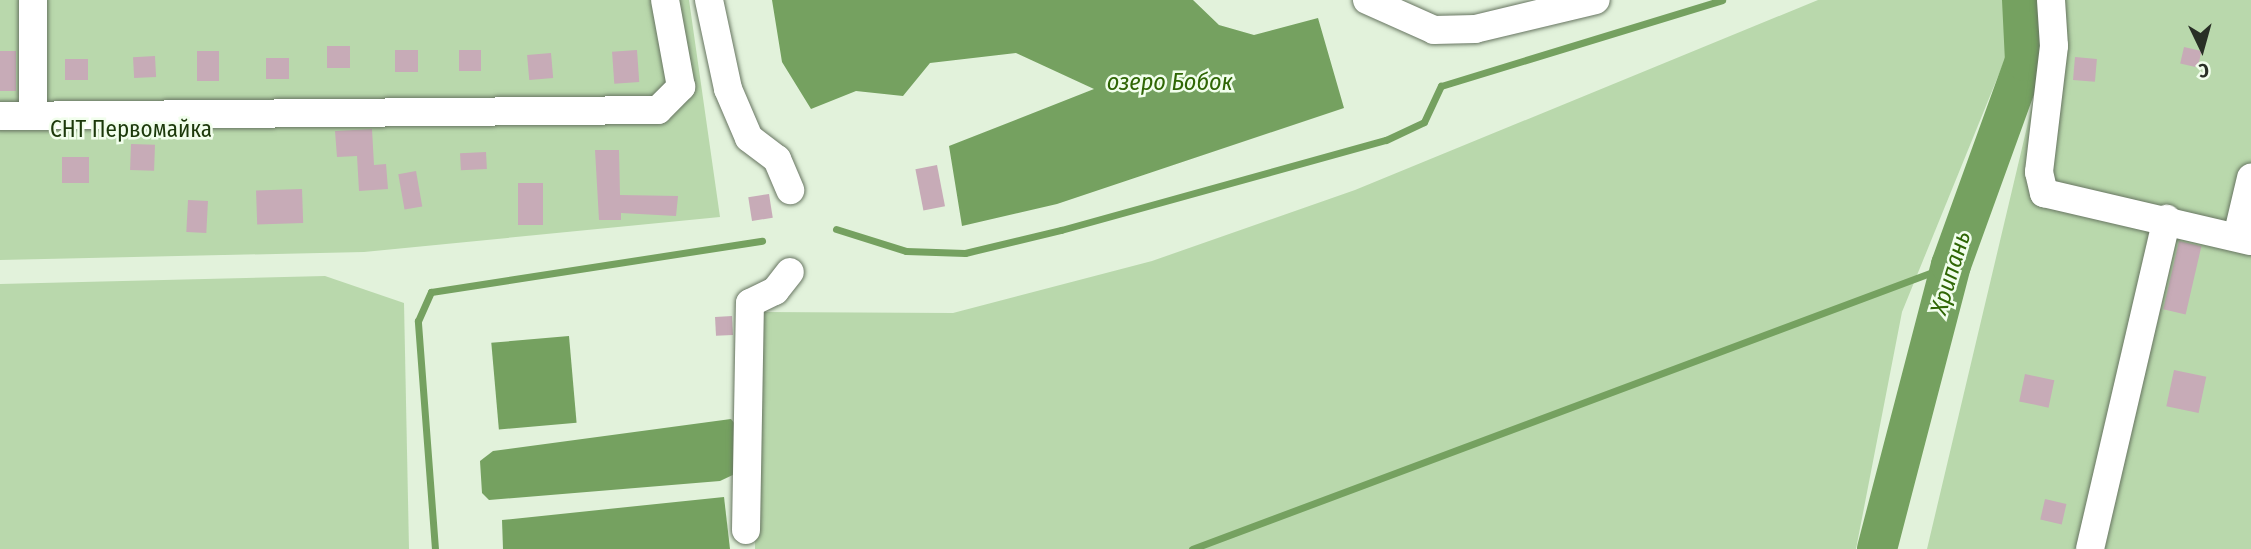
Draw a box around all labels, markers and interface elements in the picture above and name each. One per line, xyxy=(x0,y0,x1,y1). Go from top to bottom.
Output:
north arrow xyxy=(2167,14,2237,84)
text: С xyxy=(2198,59,2210,82)
water label: озеро Бобок xyxy=(1107,69,1233,97)
park label: СНТ Первомайка xyxy=(50,115,212,143)
water label: Хрипань xyxy=(1925,228,1977,318)

